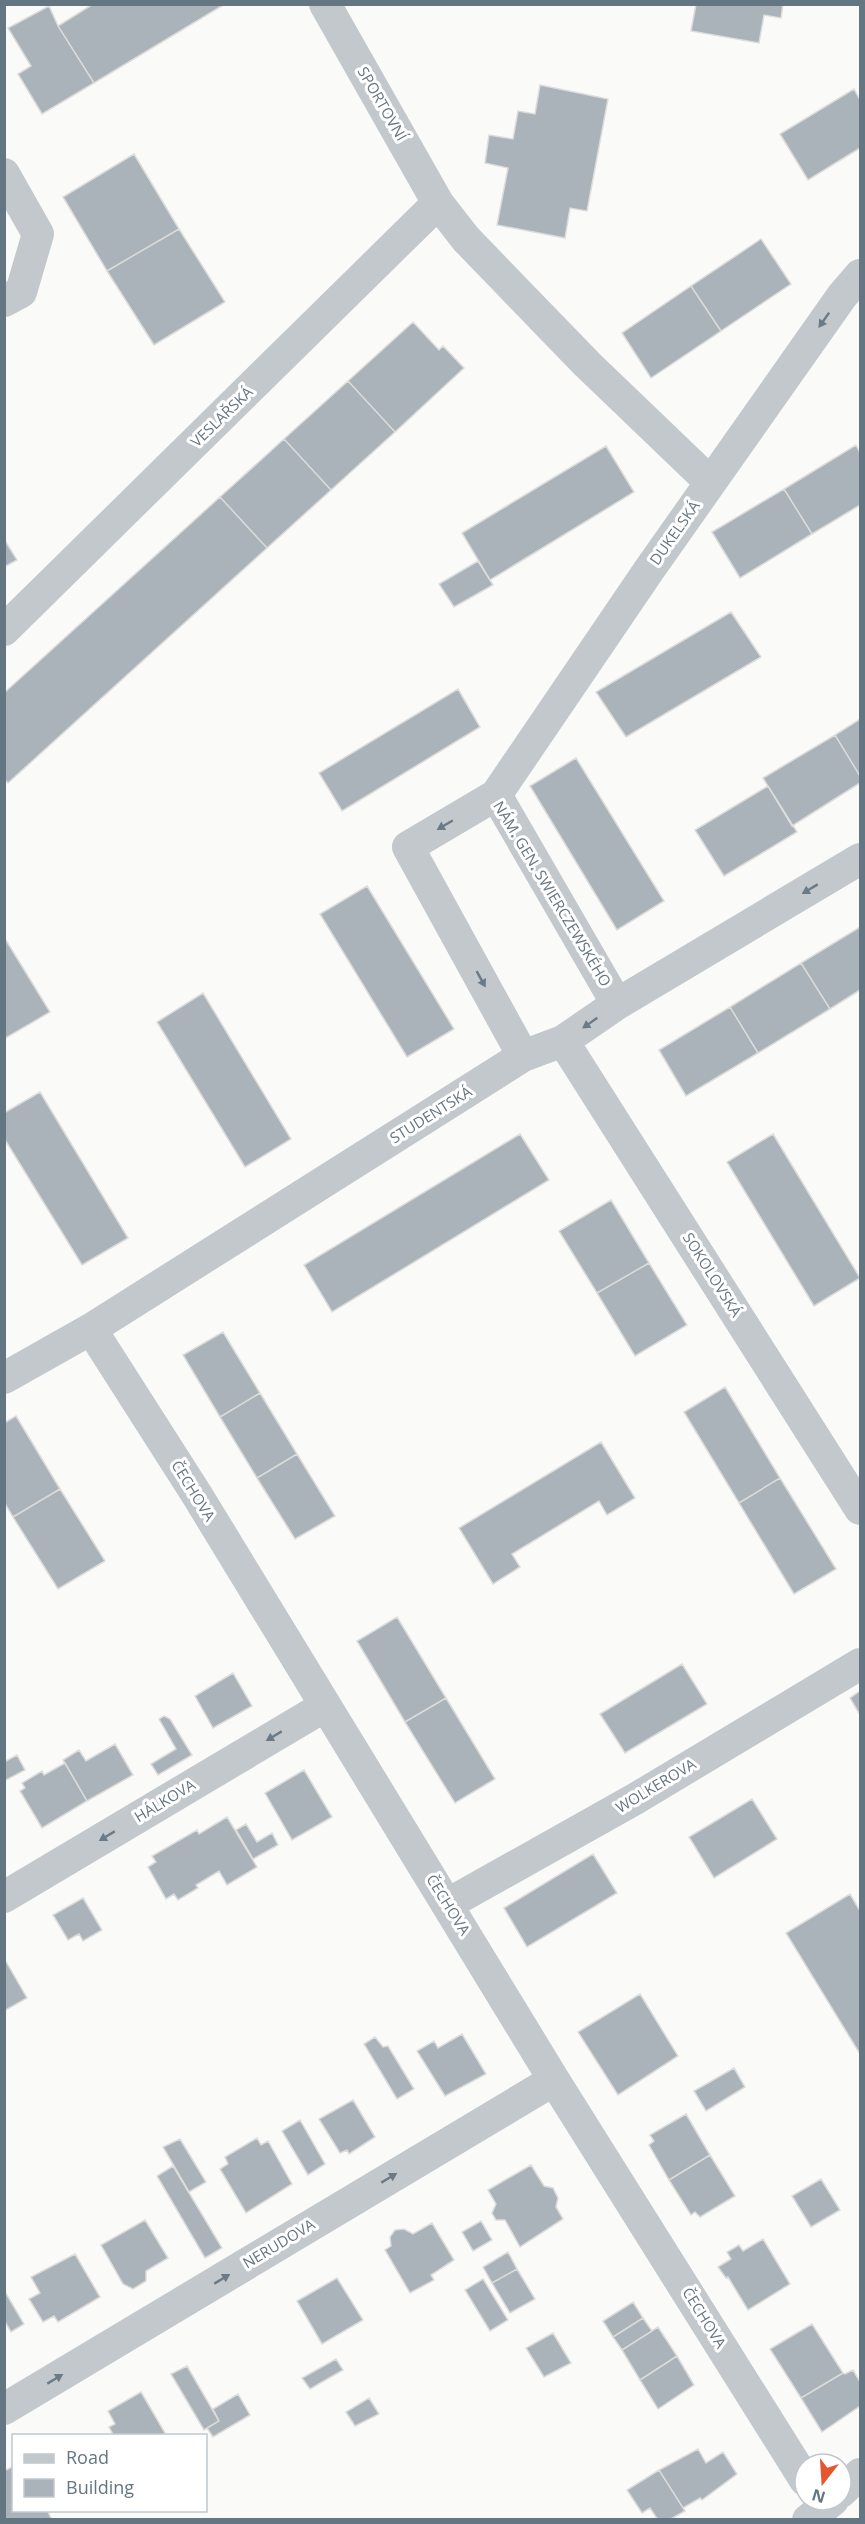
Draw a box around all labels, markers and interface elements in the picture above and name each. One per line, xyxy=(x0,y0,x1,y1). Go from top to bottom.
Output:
street label: SPORTOVNÍ xyxy=(354,63,413,145)
one-way arrow xyxy=(818,312,830,328)
street label: VESLAŘSKÁ xyxy=(186,381,257,451)
street label: DUKELSKÁ xyxy=(645,496,704,568)
street label: NÁM. GEN. SWIERCZEWSKÉHO xyxy=(489,797,616,990)
one-way arrow xyxy=(437,820,454,830)
one-way arrow xyxy=(801,884,818,894)
one-way arrow xyxy=(476,971,486,988)
one-way arrow xyxy=(582,1017,598,1029)
street label: STUDENTSKÁ xyxy=(386,1081,476,1147)
street label: SOKOLOVSKÁ xyxy=(679,1228,747,1321)
street label: ČECHOVA xyxy=(167,1456,221,1525)
one-way arrow xyxy=(265,1731,282,1741)
street label: WOLKEROVA xyxy=(612,1753,700,1817)
street label: HÁLKOVA xyxy=(130,1774,199,1826)
one-way arrow xyxy=(99,1830,115,1841)
street label: ČECHOVA xyxy=(422,1870,476,1939)
one-way arrow xyxy=(381,2173,397,2184)
street label: NERUDOVA xyxy=(239,2214,319,2273)
one-way arrow xyxy=(214,2273,230,2284)
street label: ČECHOVA xyxy=(678,2283,732,2352)
one-way arrow xyxy=(47,2373,63,2384)
legend xyxy=(12,2434,207,2512)
text: Road xyxy=(66,2445,109,2469)
north arrow xyxy=(793,2452,853,2512)
text: Building xyxy=(66,2475,134,2499)
text: N xyxy=(809,2484,828,2509)

